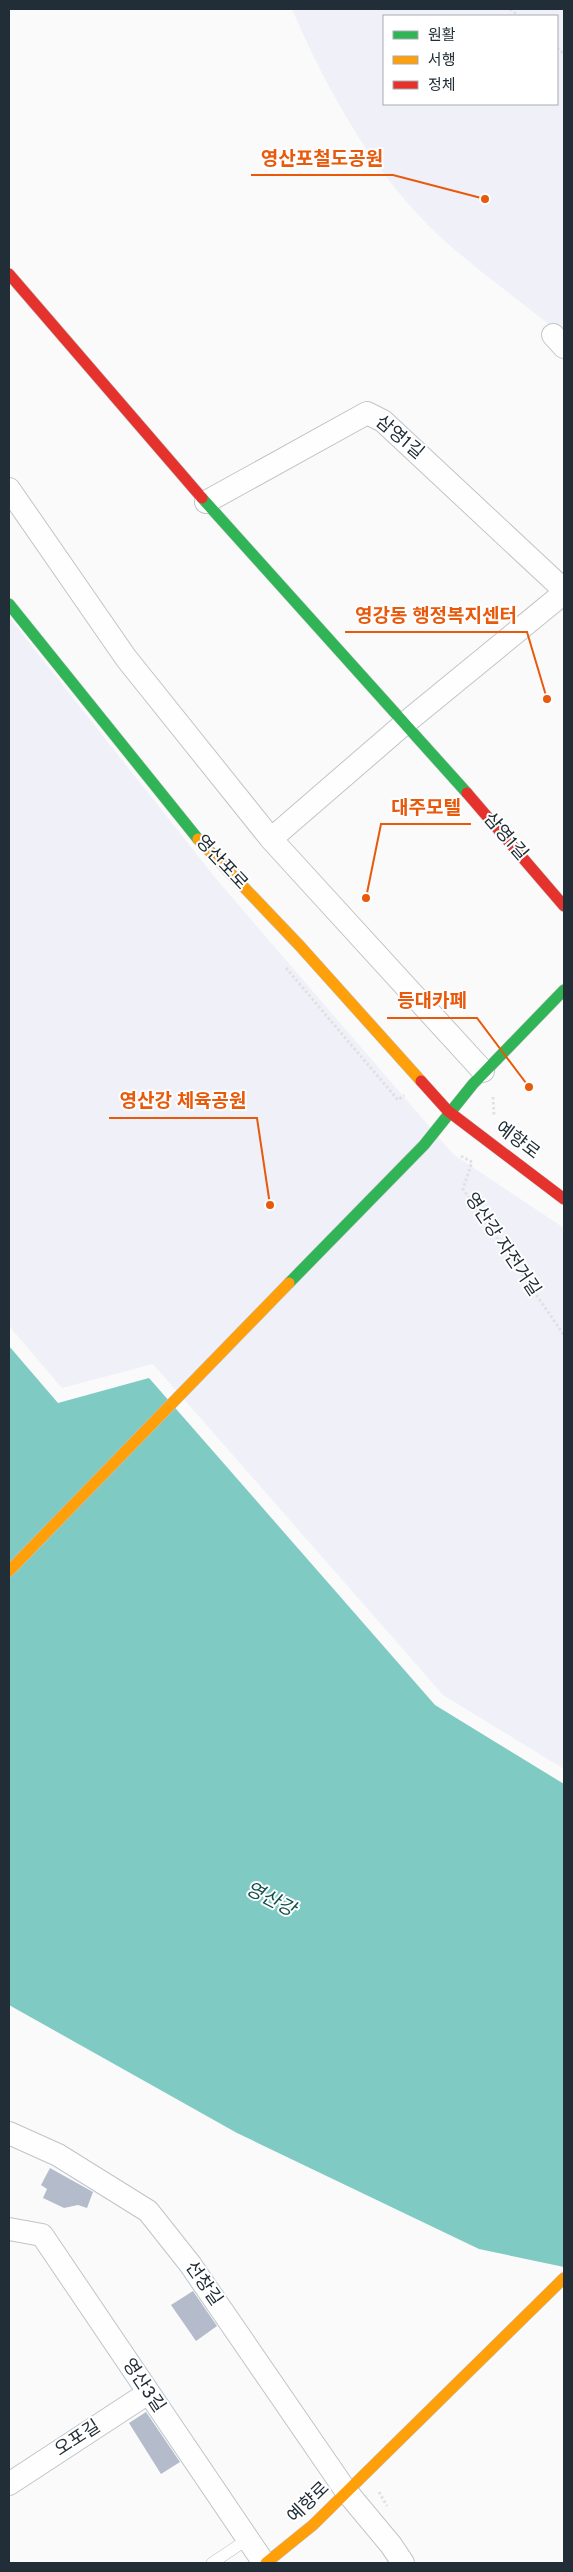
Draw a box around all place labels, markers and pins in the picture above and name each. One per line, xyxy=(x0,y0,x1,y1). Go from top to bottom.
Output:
callout: 영산포철도공원 xyxy=(251,141,393,175)
callout: 영강동 행정복지센터 xyxy=(345,598,527,632)
callout: 대주모텔 xyxy=(381,790,471,824)
callout: 등대카페 xyxy=(387,984,477,1018)
callout: 영산강 체육공원 xyxy=(109,1084,257,1118)

